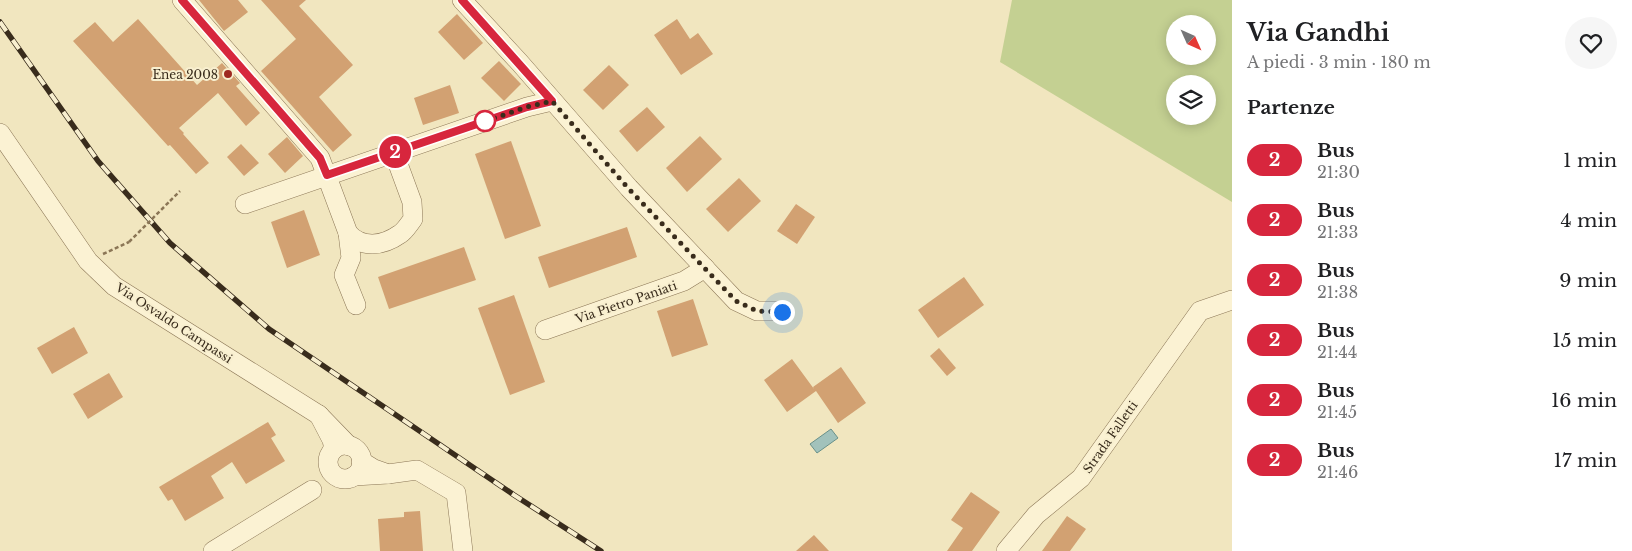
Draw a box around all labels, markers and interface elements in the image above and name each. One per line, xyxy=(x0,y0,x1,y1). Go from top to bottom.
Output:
north arrow xyxy=(1166,15,1216,65)
map controls xyxy=(1166,15,1216,125)
button: heart xyxy=(1565,17,1617,69)
text: Via Gandhi xyxy=(1247,18,1390,47)
text: A piedi · 3 min · 180 m xyxy=(1247,52,1431,72)
place label: Enea 2008 xyxy=(152,67,218,82)
marker: Enea 2008 xyxy=(222,68,234,80)
button: layers xyxy=(1166,75,1216,125)
text: Partenze xyxy=(1247,96,1335,119)
unlabelled marker xyxy=(474,110,496,132)
line badge: 2 xyxy=(379,136,411,168)
text: Bus xyxy=(1317,139,1354,162)
text: 2 xyxy=(389,141,401,163)
text: 2 xyxy=(1269,149,1280,171)
text: 1 min xyxy=(1563,149,1617,172)
text: 21:30 xyxy=(1317,162,1360,182)
text: Bus xyxy=(1317,199,1354,222)
text: 2 xyxy=(1269,209,1280,231)
text: 4 min xyxy=(1560,209,1617,232)
text: 21:33 xyxy=(1317,222,1358,242)
text: Bus xyxy=(1317,259,1354,282)
text: 2 xyxy=(1269,269,1280,291)
text: 9 min xyxy=(1559,269,1617,292)
street label: Via Pietro Paniati xyxy=(572,278,679,327)
street label: Via Osvaldo Campassi xyxy=(112,279,235,366)
text: 21:38 xyxy=(1317,282,1358,302)
your location xyxy=(770,300,795,325)
text: Bus xyxy=(1317,319,1354,342)
text: 2 xyxy=(1269,329,1280,351)
text: 15 min xyxy=(1552,329,1617,352)
text: 21:44 xyxy=(1317,342,1357,362)
text: Bus xyxy=(1317,379,1354,402)
text: 2 xyxy=(1269,389,1280,411)
text: 16 min xyxy=(1551,389,1617,412)
street label: Strada Falletti xyxy=(1080,398,1140,476)
text: 21:45 xyxy=(1317,402,1357,422)
text: Bus xyxy=(1317,439,1354,462)
text: 2 xyxy=(1269,449,1280,471)
text: 17 min xyxy=(1554,449,1617,472)
text: 21:46 xyxy=(1317,462,1358,482)

